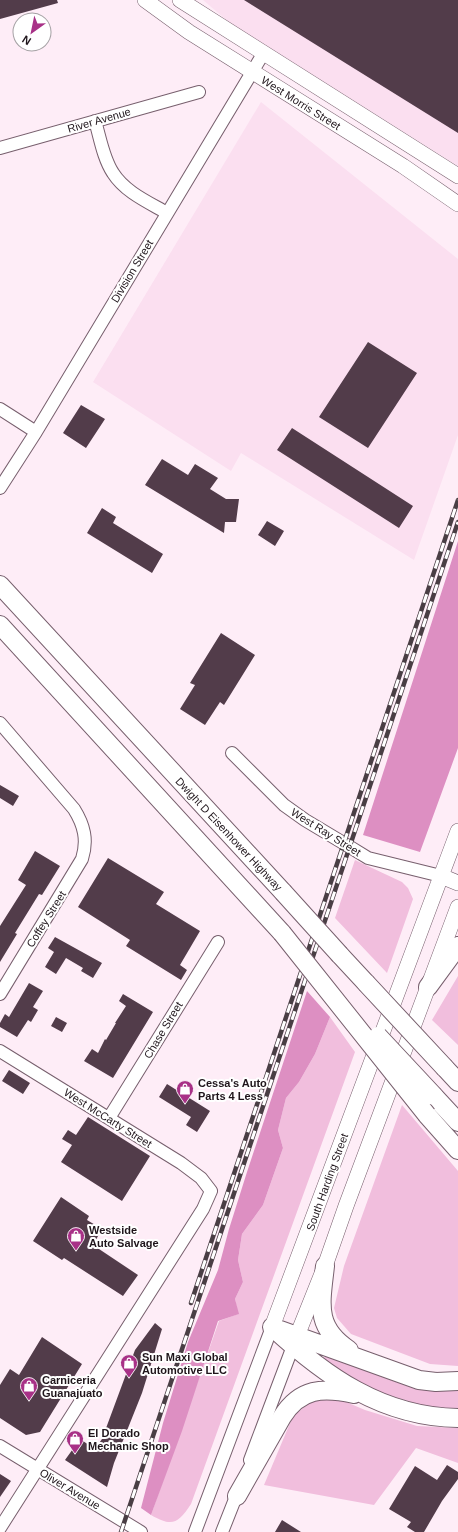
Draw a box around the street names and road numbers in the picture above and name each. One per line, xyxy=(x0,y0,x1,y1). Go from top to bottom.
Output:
street label: West Morris Street xyxy=(259,74,343,132)
street label: River Avenue xyxy=(66,105,132,135)
street label: Division Street xyxy=(109,238,155,304)
street label: Dwight D Eisenhower Highway xyxy=(173,775,285,893)
street label: West Ray Street xyxy=(289,806,363,858)
street label: Coffey Street xyxy=(24,889,68,949)
street label: Chase Street xyxy=(141,999,185,1061)
street label: West McCarty Street xyxy=(62,1086,154,1150)
street label: South Harding Street xyxy=(304,1132,350,1232)
street label: Oliver Avenue xyxy=(38,1466,102,1512)

